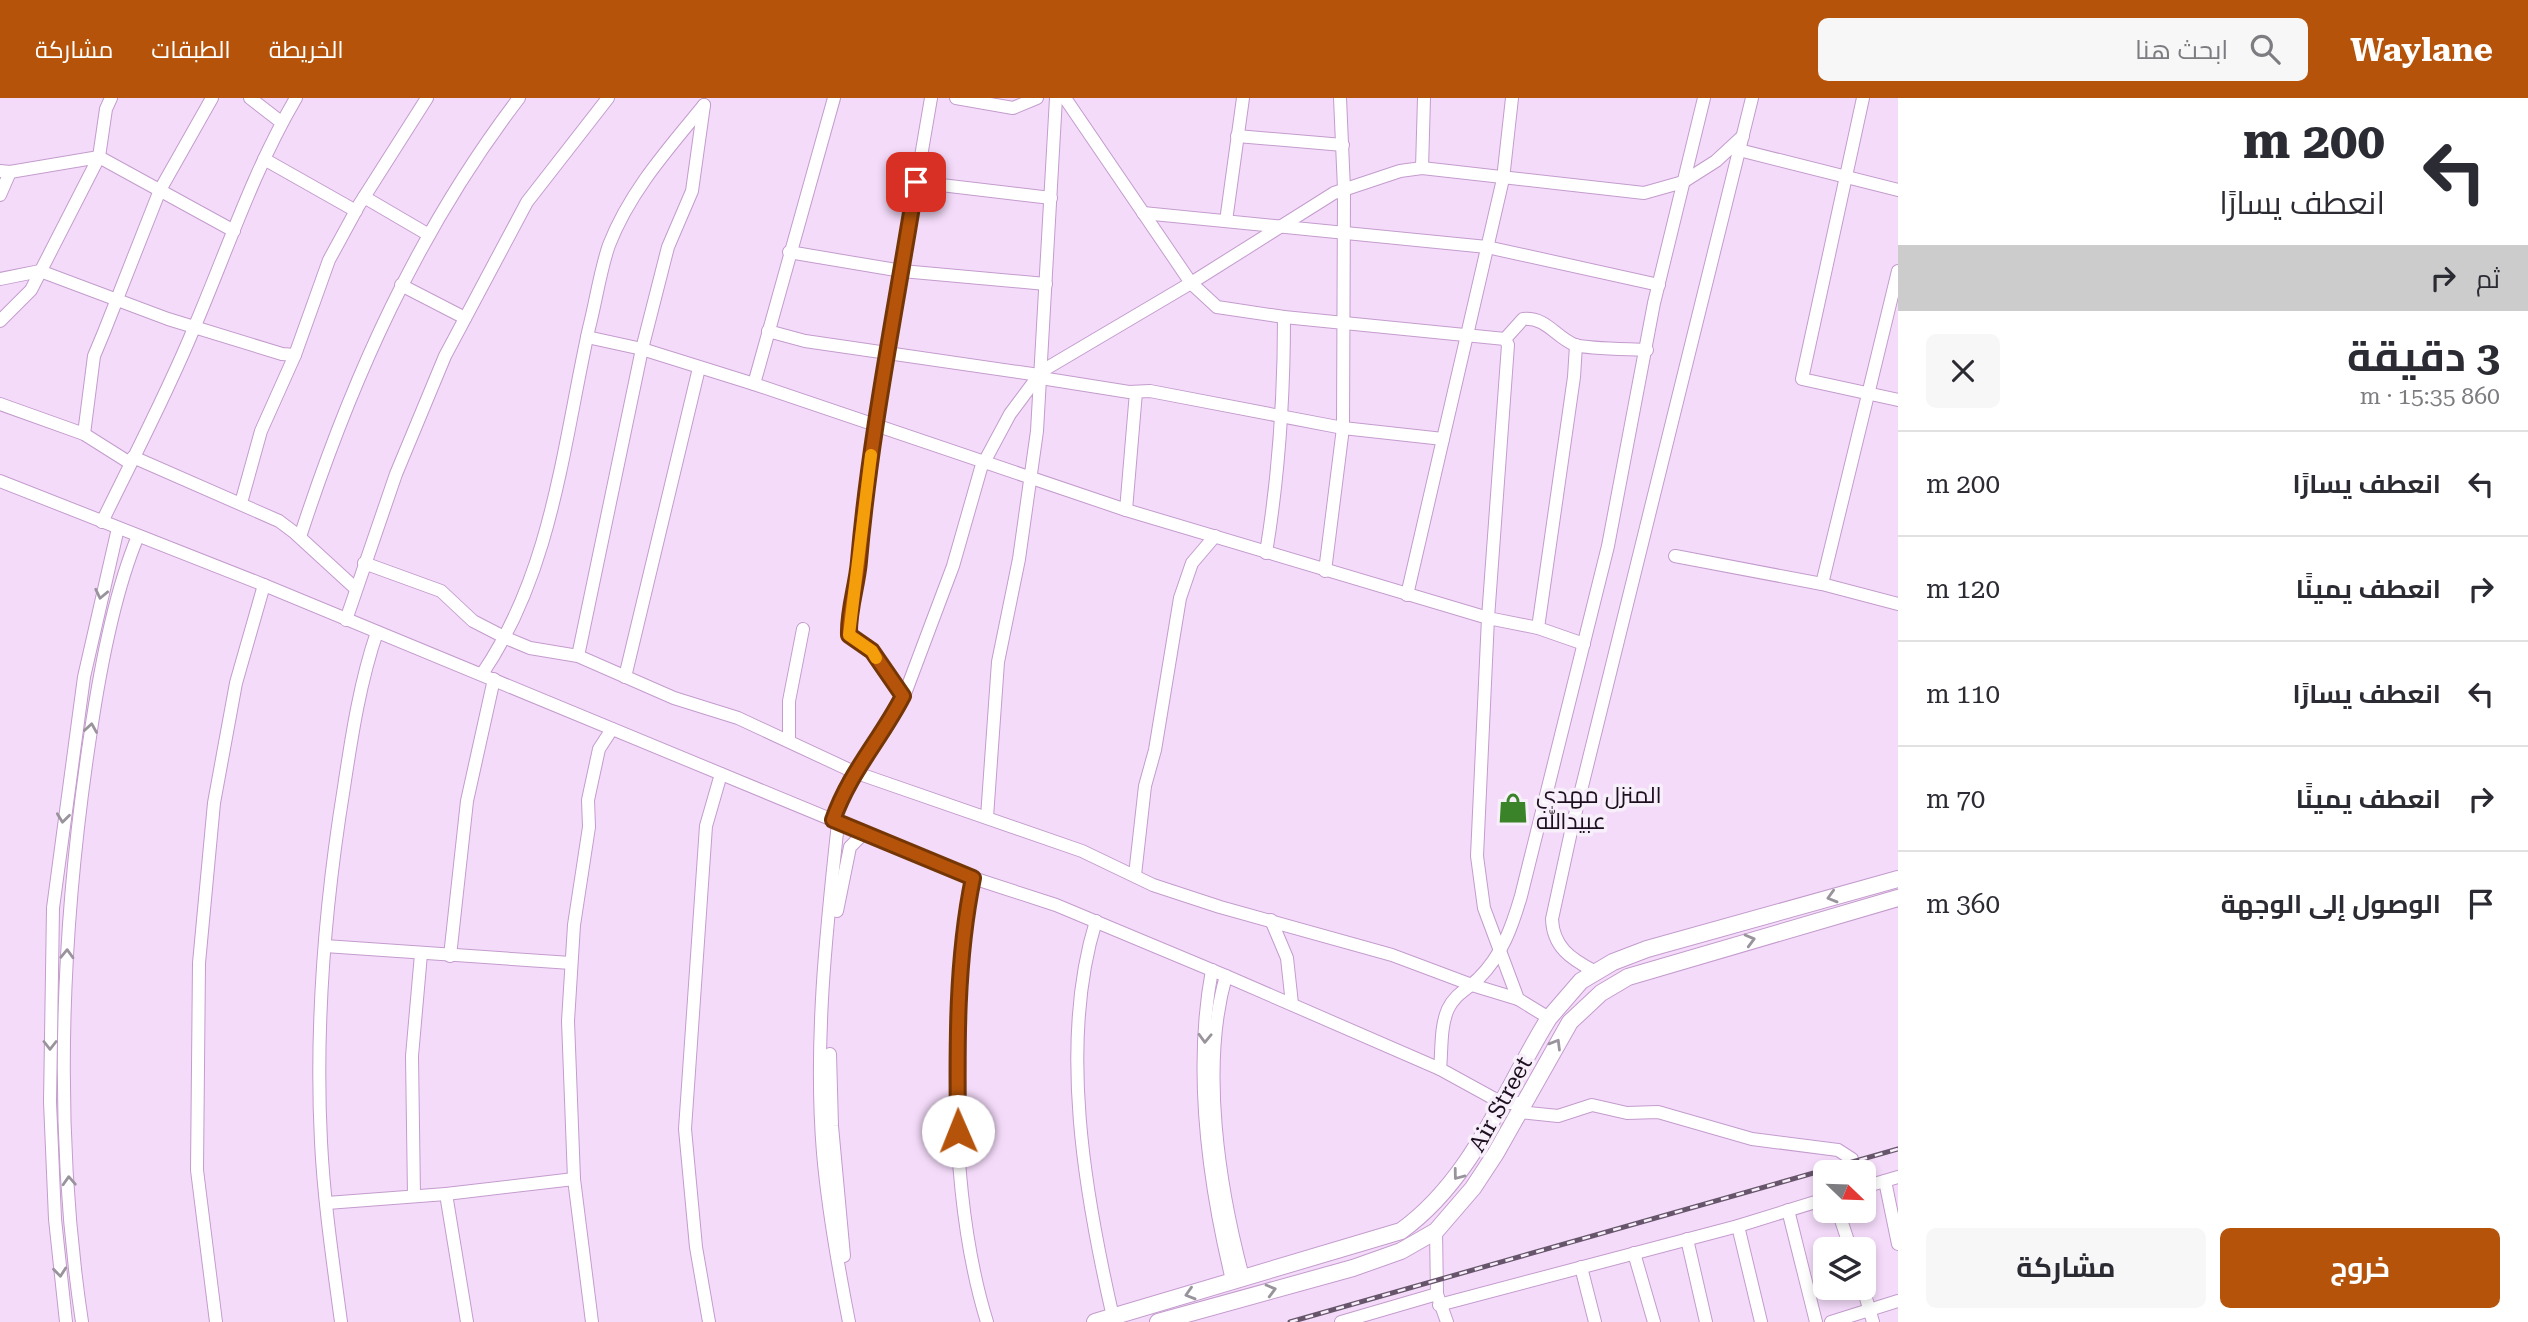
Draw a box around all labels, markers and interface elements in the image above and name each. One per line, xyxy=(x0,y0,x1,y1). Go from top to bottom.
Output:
search box xyxy=(1818,18,2308,81)
icon: search xyxy=(2246,30,2284,68)
text: Waylane xyxy=(2350,30,2493,69)
text: ابحث هنا xyxy=(2135,35,2228,65)
text: مشاركة xyxy=(35,36,113,64)
text: الطبقات xyxy=(151,36,231,64)
text: الخريطة xyxy=(269,36,344,64)
text: 200 m xyxy=(2243,113,2385,170)
icon: left xyxy=(2409,126,2500,217)
pin xyxy=(886,152,946,212)
icon: arrive xyxy=(897,163,935,201)
text: انعطف يسارًا xyxy=(2219,184,2385,222)
icon: right xyxy=(2424,259,2462,297)
text: ثم xyxy=(2476,264,2500,294)
text: 3 دقيقة xyxy=(2347,332,2500,381)
button: close xyxy=(1926,334,2000,408)
text: 860 m · 15:35 xyxy=(2360,383,2500,410)
icon: left xyxy=(2462,465,2500,503)
text: 200 m xyxy=(1926,469,2000,499)
text: انعطف يسارًا xyxy=(2293,469,2441,499)
icon: right xyxy=(2462,570,2500,608)
text: 120 m xyxy=(1926,574,2000,604)
text: انعطف يمينًا xyxy=(2296,574,2441,604)
one-way arrow xyxy=(95,588,109,600)
icon: left xyxy=(2462,675,2500,713)
text: 110 m xyxy=(1926,679,2000,709)
text: انعطف يسارًا xyxy=(2293,679,2441,709)
one-way arrow xyxy=(84,722,99,733)
icon: right xyxy=(2462,780,2500,818)
place label: المنزل مهدي عبيدالله xyxy=(1536,782,1662,835)
text: 70 m xyxy=(1926,784,1985,814)
text: انعطف يمينًا xyxy=(2296,784,2441,814)
shop icon: المنزل مهدي عبيدالله xyxy=(1496,791,1530,825)
one-way arrow xyxy=(56,813,71,824)
icon: arrive xyxy=(2462,885,2500,923)
one-way arrow xyxy=(1826,889,1838,904)
text: 360 m xyxy=(1926,889,2000,919)
text: الوصول إلى الوجهة xyxy=(2221,889,2441,919)
one-way arrow xyxy=(1743,934,1755,949)
one-way arrow xyxy=(59,948,75,958)
one-way arrow xyxy=(1197,1033,1213,1043)
one-way arrow xyxy=(1548,1039,1561,1052)
one-way arrow xyxy=(42,1041,58,1051)
street label: Air Street xyxy=(1463,1052,1538,1157)
position arrow xyxy=(921,1094,995,1168)
north arrow xyxy=(1813,1160,1876,1223)
map controls xyxy=(1813,1160,1876,1300)
one-way arrow xyxy=(1454,1167,1466,1180)
one-way arrow xyxy=(61,1175,76,1186)
button: مشاركة xyxy=(1926,1228,2206,1308)
button: خروج xyxy=(2220,1228,2500,1308)
button: layers xyxy=(1813,1237,1876,1300)
one-way arrow xyxy=(53,1267,68,1278)
one-way arrow xyxy=(1265,1284,1277,1298)
one-way arrow xyxy=(1184,1285,1196,1300)

